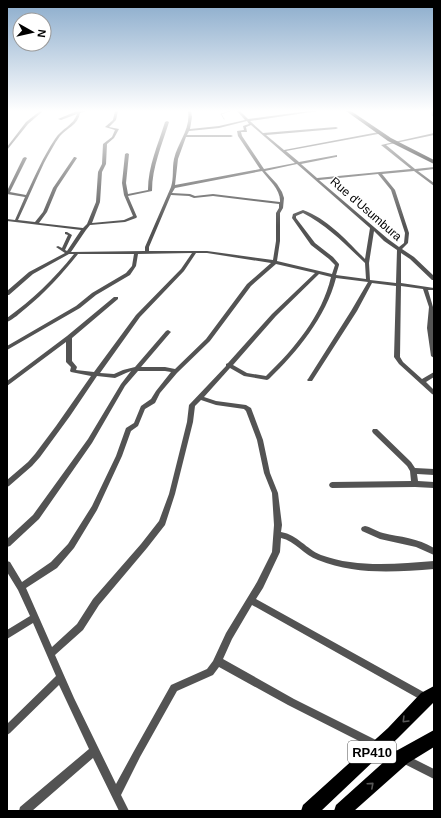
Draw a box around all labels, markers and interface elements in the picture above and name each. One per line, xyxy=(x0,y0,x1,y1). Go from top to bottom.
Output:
north arrow xyxy=(12,12,52,52)
text: N xyxy=(35,29,48,38)
street label: Rue d'Usumbura xyxy=(328,174,405,244)
one-way arrow xyxy=(403,715,410,723)
road number: RP410 xyxy=(348,741,396,763)
one-way arrow xyxy=(366,782,374,790)

